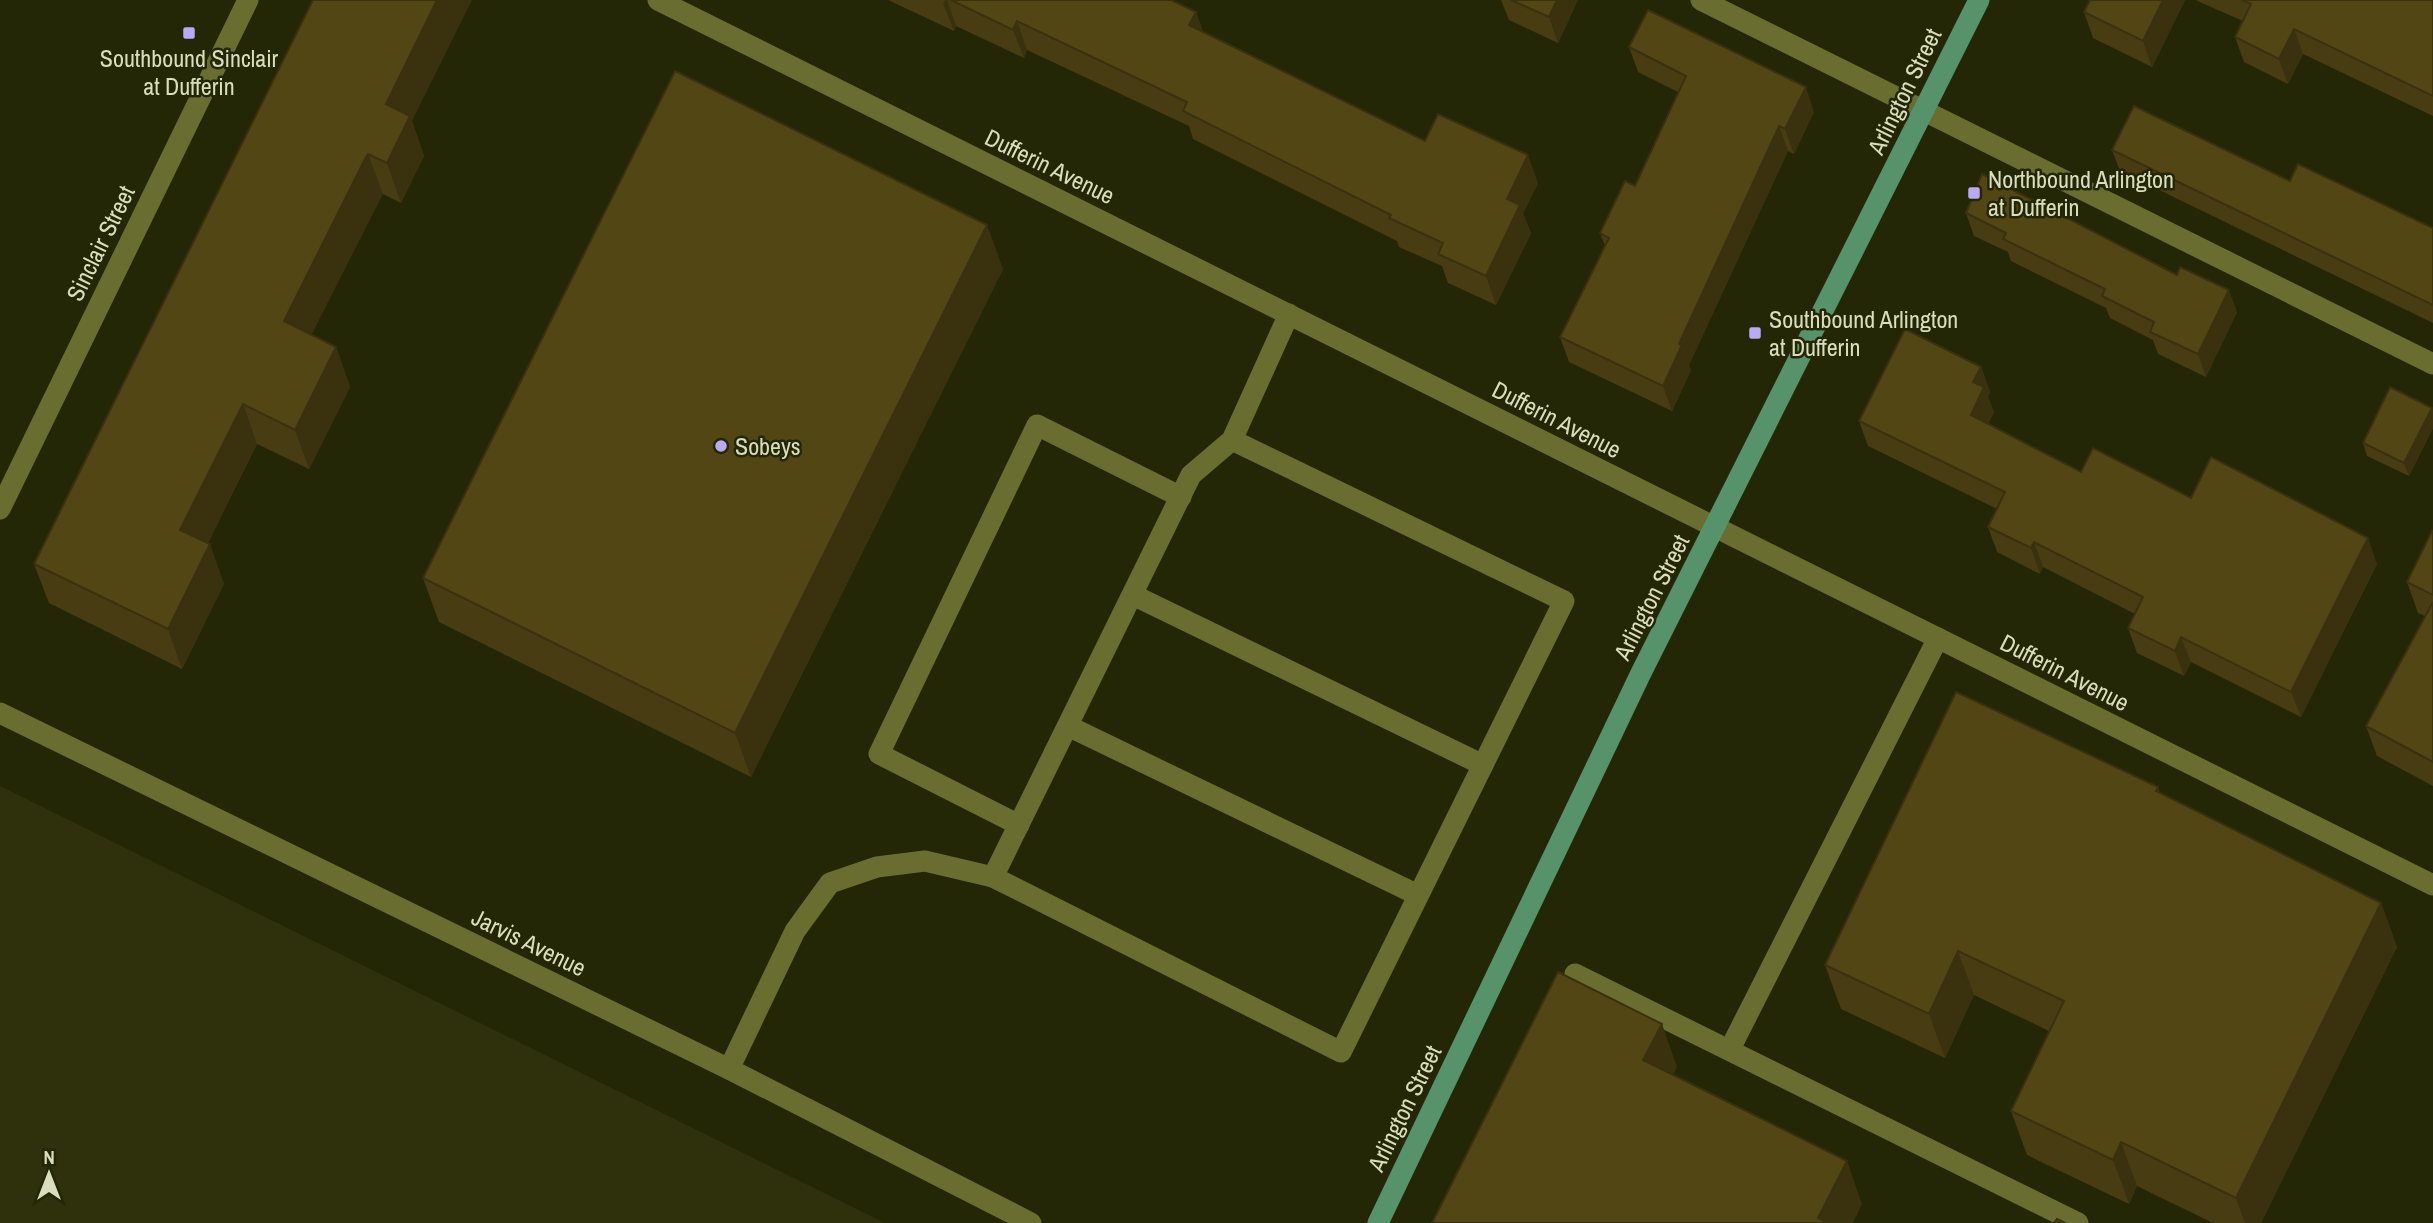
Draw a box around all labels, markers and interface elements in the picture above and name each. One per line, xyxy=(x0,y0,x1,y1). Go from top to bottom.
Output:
street label: Arlington Street xyxy=(1859,22,1949,160)
marker: Southbound Sinclair at Dufferin xyxy=(181,25,197,41)
place label: Southbound Sinclair at Dufferin xyxy=(100,42,279,102)
street label: Dufferin Avenue xyxy=(980,121,1120,211)
place label: Northbound Arlington at Dufferin xyxy=(1988,163,2174,223)
street label: Sinclair Street xyxy=(58,179,142,306)
marker: Northbound Arlington at Dufferin xyxy=(1966,185,1982,201)
place label: Southbound Arlington at Dufferin xyxy=(1769,303,1958,363)
marker: Southbound Arlington at Dufferin xyxy=(1747,325,1763,341)
street label: Dufferin Avenue xyxy=(1487,373,1627,465)
place label: Sobeys xyxy=(735,430,801,462)
marker: Sobeys xyxy=(713,438,729,454)
street label: Arlington Street xyxy=(1605,528,1697,666)
street label: Dufferin Avenue xyxy=(1995,626,2135,718)
street label: Jarvis Avenue xyxy=(467,901,591,983)
street label: Arlington Street xyxy=(1359,1039,1449,1177)
north arrow xyxy=(14,1139,84,1209)
text: N xyxy=(43,1144,55,1170)

